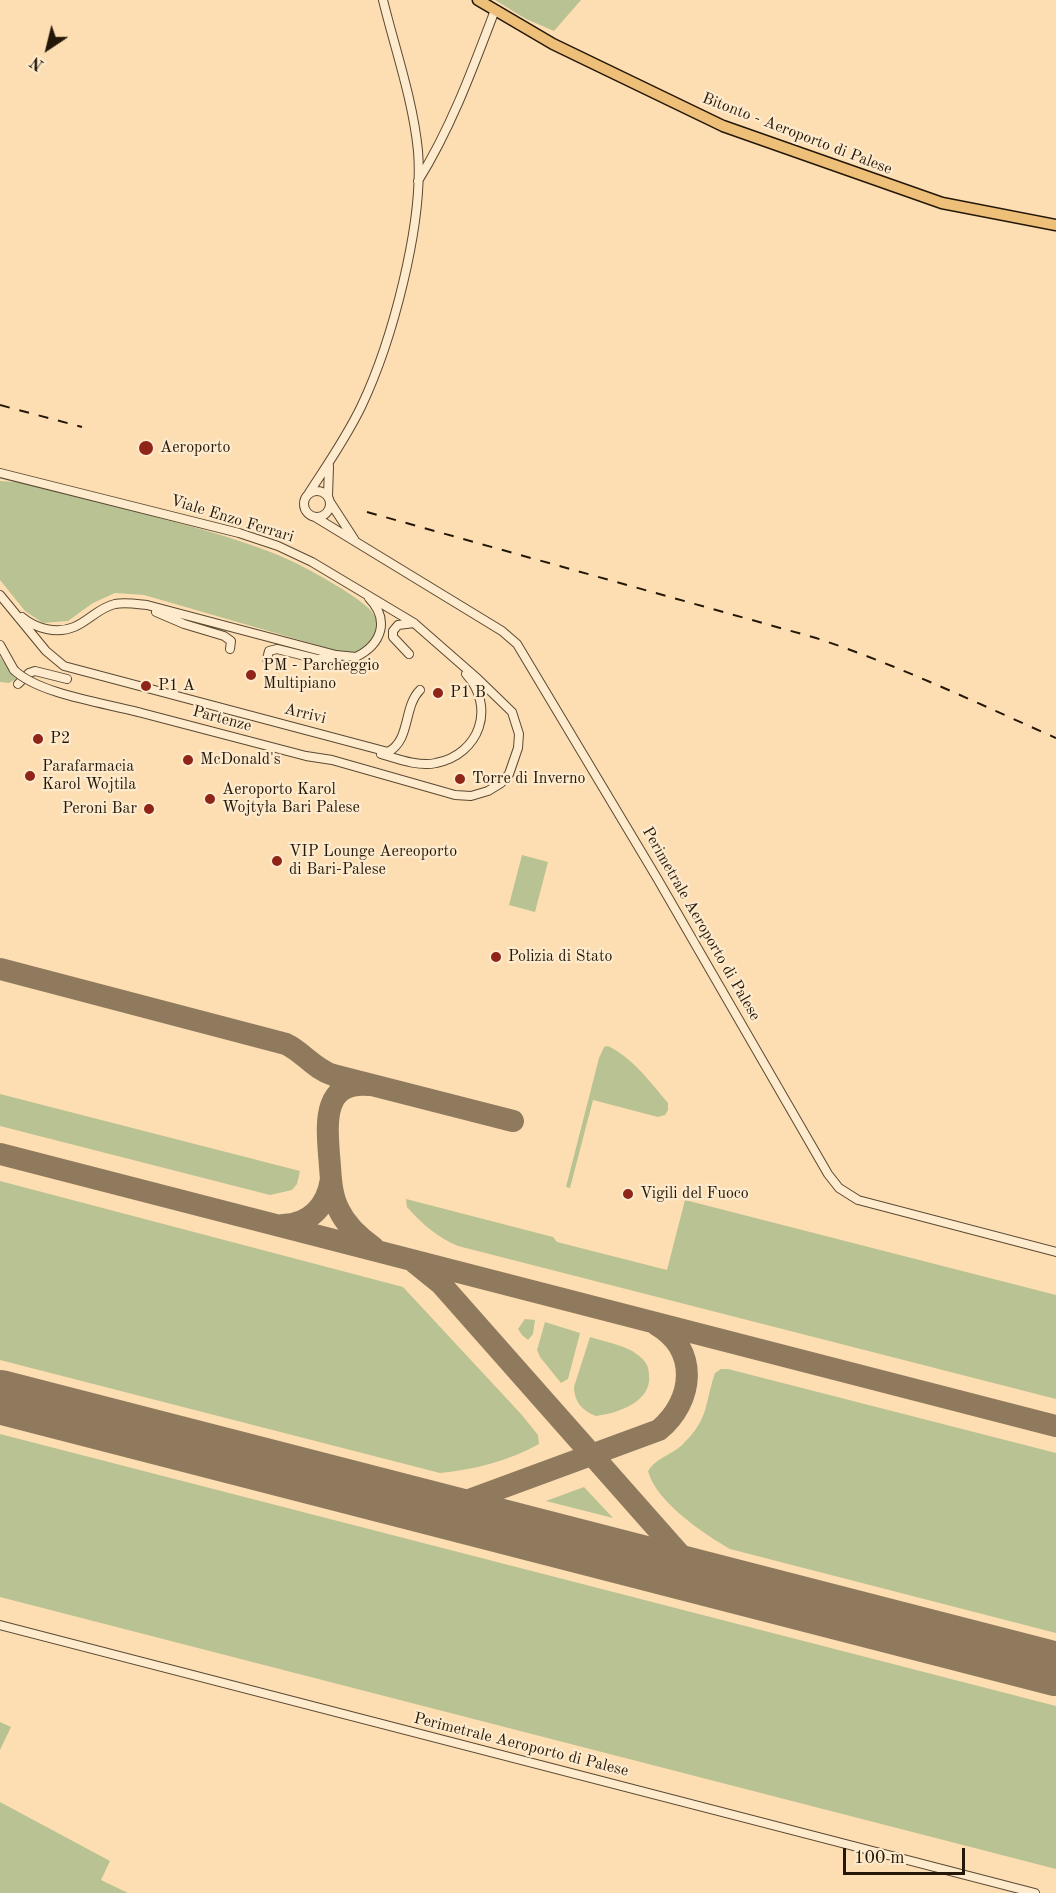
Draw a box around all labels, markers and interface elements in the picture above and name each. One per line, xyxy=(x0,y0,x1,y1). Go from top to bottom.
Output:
north arrow xyxy=(18,18,78,78)
text: N xyxy=(28,53,47,73)
street label: Bitonto - Aeroporto di Palese xyxy=(699,89,895,179)
place label: Aeroporto xyxy=(160,438,230,458)
marker: Aeroporto xyxy=(137,439,155,457)
street label: Viale Enzo Ferrari xyxy=(168,491,296,547)
place label: PM - Parcheggio Multipiano xyxy=(263,656,379,694)
marker: PM - Parcheggio Multipiano xyxy=(244,668,258,682)
place label: P1 A xyxy=(158,676,195,696)
marker: P1 A xyxy=(139,679,153,693)
place label: P1 B xyxy=(450,683,486,703)
marker: P1 B xyxy=(431,686,445,700)
street label: Arrivi xyxy=(282,700,328,728)
street label: Partenze xyxy=(190,702,254,736)
place label: P2 xyxy=(50,729,70,749)
marker: P2 xyxy=(31,732,45,746)
place label: McDonald's xyxy=(200,750,281,770)
marker: McDonald's xyxy=(181,753,195,767)
place label: Parafarmacia Karol Wojtila xyxy=(42,757,136,795)
marker: Parafarmacia Karol Wojtila xyxy=(23,769,37,783)
place label: Torre di Inverno xyxy=(472,769,586,789)
marker: Torre di Inverno xyxy=(453,772,467,786)
place label: Aeroporto Karol Wojtyła Bari Palese xyxy=(222,780,360,818)
marker: Aeroporto Karol Wojtyła Bari Palese xyxy=(203,792,217,806)
place label: Peroni Bar xyxy=(62,799,137,819)
marker: Peroni Bar xyxy=(142,802,156,816)
street label: Perimetrale Aeroporto di Palese xyxy=(638,824,764,1024)
place label: VIP Lounge Aereoporto di Bari-Palese xyxy=(289,842,457,880)
marker: VIP Lounge Aereoporto di Bari-Palese xyxy=(270,854,284,868)
place label: Polizia di Stato xyxy=(508,947,612,967)
marker: Polizia di Stato xyxy=(489,950,503,964)
place label: Vigili del Fuoco xyxy=(640,1184,749,1204)
marker: Vigili del Fuoco xyxy=(621,1187,635,1201)
street label: Perimetrale Aeroporto di Palese xyxy=(412,1709,630,1781)
scale bar xyxy=(846,1836,968,1874)
text: 100 m xyxy=(854,1849,905,1867)

